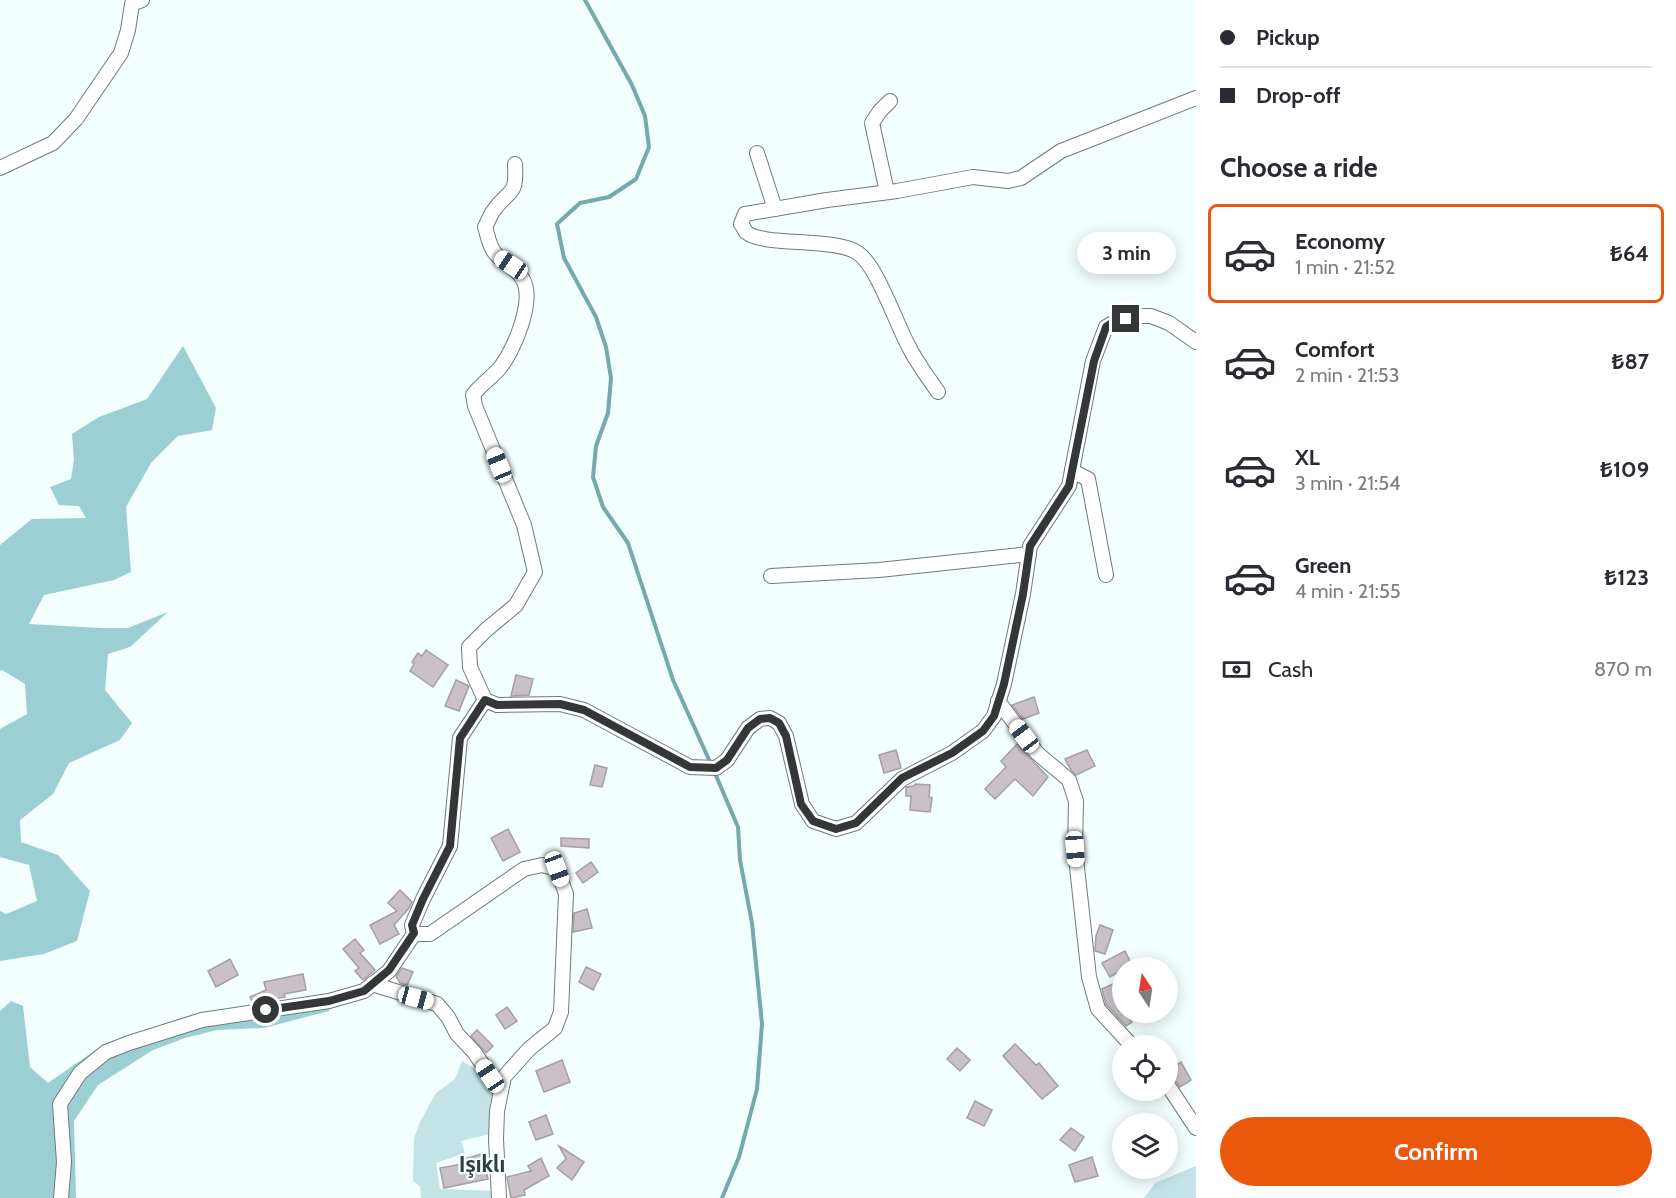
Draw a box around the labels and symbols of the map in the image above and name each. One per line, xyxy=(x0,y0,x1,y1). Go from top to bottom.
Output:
callout: 3 min xyxy=(1076,232,1176,274)
car xyxy=(491,247,531,283)
route end xyxy=(1112,305,1139,332)
car xyxy=(484,445,514,485)
car xyxy=(1006,716,1042,756)
car xyxy=(1065,830,1085,868)
car xyxy=(542,849,572,889)
north arrow xyxy=(1112,957,1178,1023)
car xyxy=(396,985,436,1011)
route start xyxy=(252,996,279,1023)
car xyxy=(472,1056,508,1096)
district label: Işıklı xyxy=(459,1149,505,1178)

